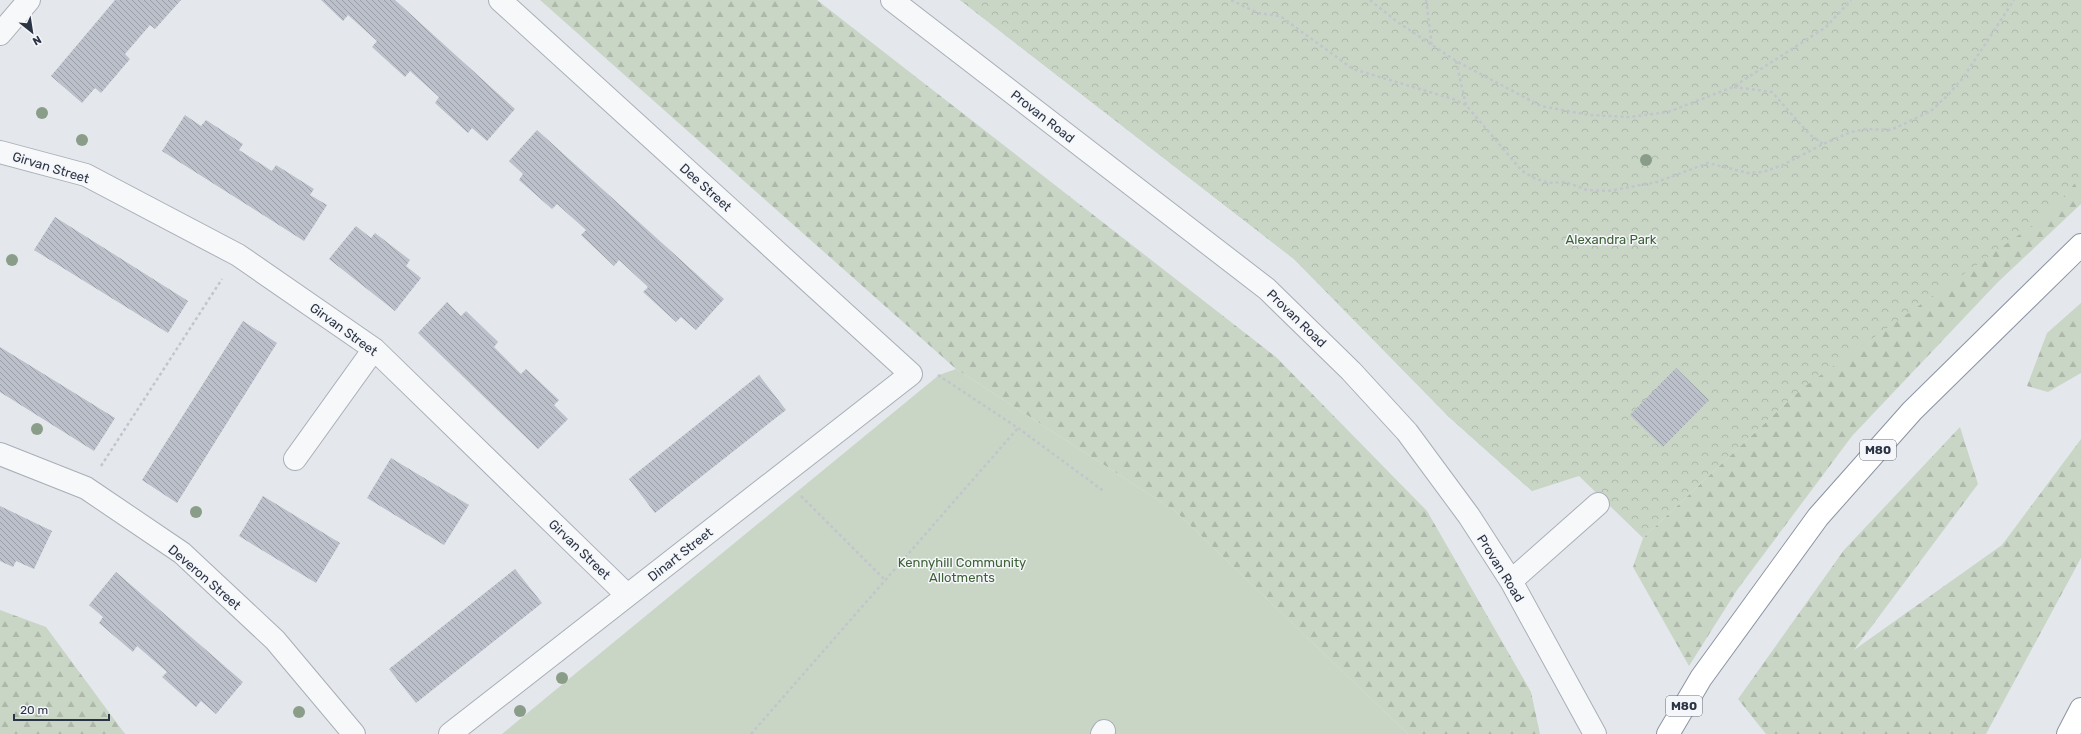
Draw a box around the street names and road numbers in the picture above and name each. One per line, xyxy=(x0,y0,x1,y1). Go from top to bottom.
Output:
street label: Provan Road xyxy=(1008,87,1077,146)
street label: Girvan Street xyxy=(11,149,91,186)
street label: Dee Street xyxy=(677,160,735,214)
street label: Provan Road xyxy=(1264,286,1329,350)
street label: Girvan Street xyxy=(307,300,380,359)
road number: M80 xyxy=(1860,440,1896,460)
street label: Girvan Street xyxy=(546,516,614,582)
street label: Dinart Street xyxy=(645,524,716,584)
street label: Provan Road xyxy=(1474,532,1527,605)
street label: Deveron Street xyxy=(165,542,244,613)
road number: M80 xyxy=(1666,696,1702,716)

